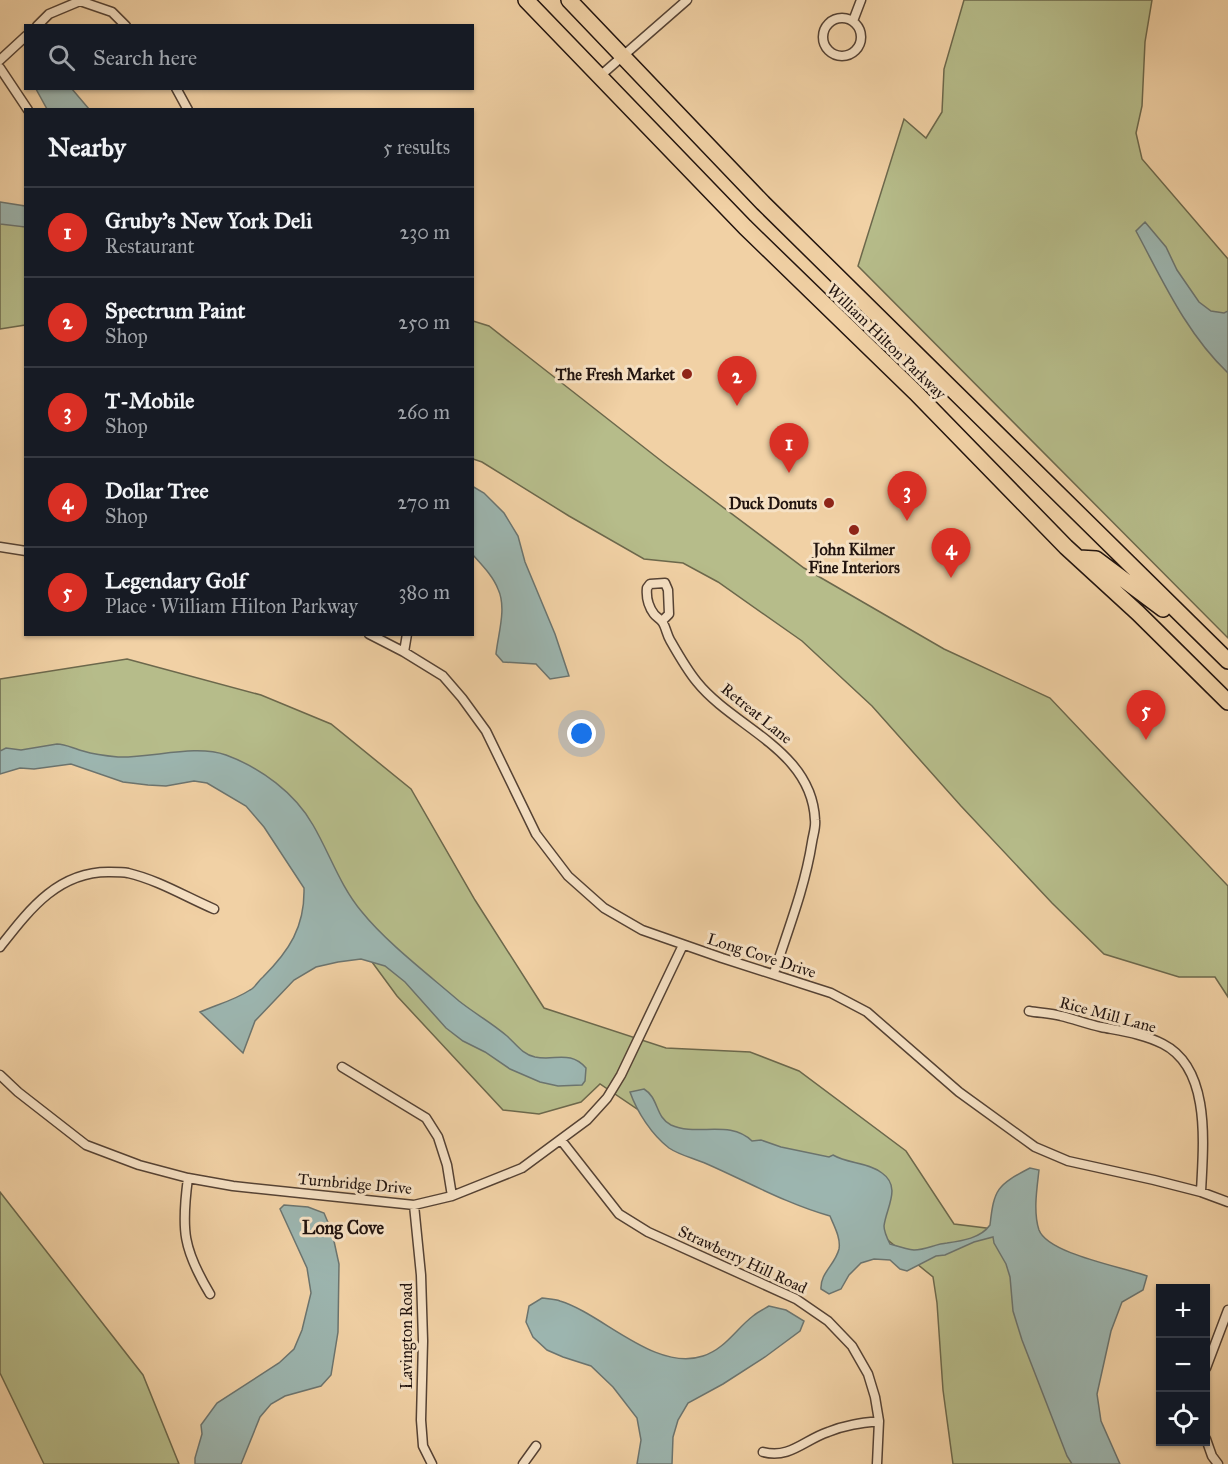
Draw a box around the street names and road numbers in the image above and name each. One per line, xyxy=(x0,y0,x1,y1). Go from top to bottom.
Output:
street label: William Hilton Parkway xyxy=(823,280,950,403)
street label: Retreat Lane xyxy=(717,679,796,748)
street label: Long Cove Drive xyxy=(705,929,819,983)
street label: Rice Mill Lane xyxy=(1057,992,1159,1037)
street label: Turnbridge Drive xyxy=(297,1169,413,1199)
street label: Strawberry Hill Road xyxy=(675,1221,810,1298)
street label: Lavington Road xyxy=(397,1283,417,1389)

